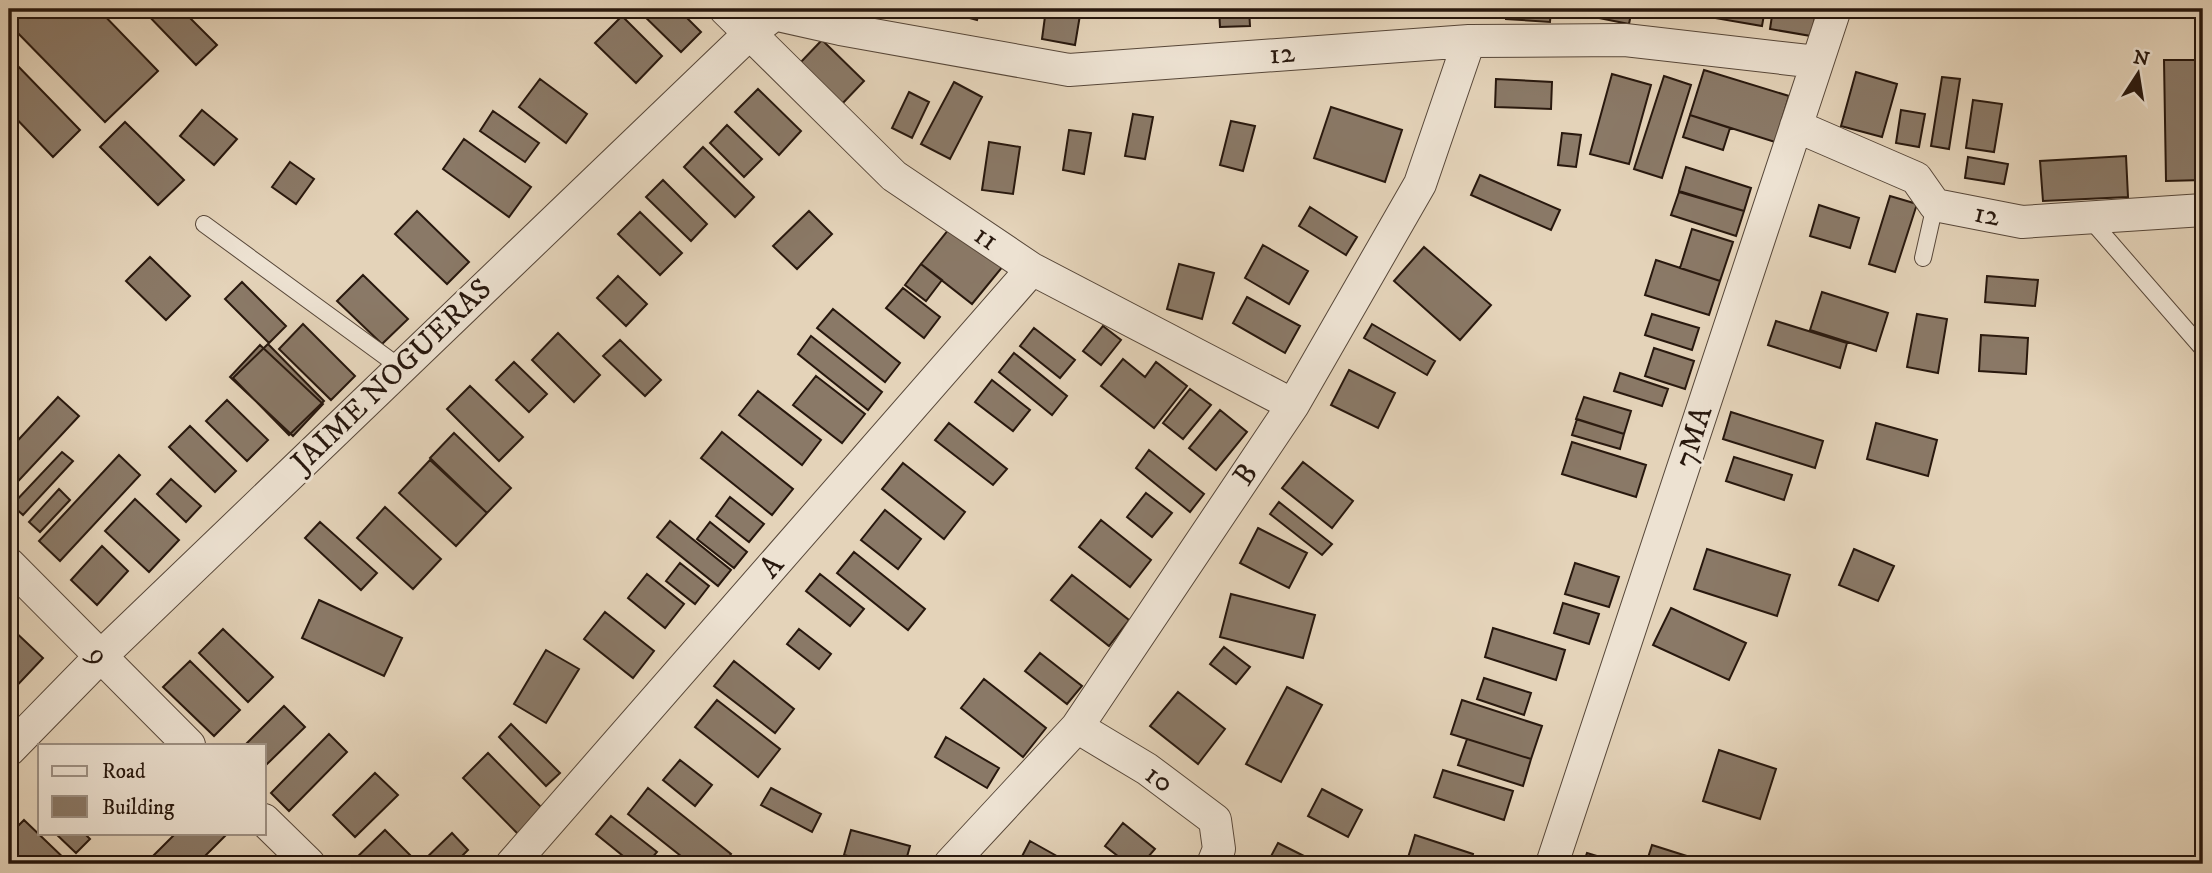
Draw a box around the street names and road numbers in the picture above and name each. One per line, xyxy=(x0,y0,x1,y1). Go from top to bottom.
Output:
street label: 12 xyxy=(1268,35,1296,73)
street label: 12 xyxy=(1971,194,2003,236)
street label: 11 xyxy=(967,217,1005,259)
street label: JAIME NOGUERAS xyxy=(282,271,500,483)
street label: 7MA xyxy=(1667,401,1722,472)
street label: B xyxy=(1225,457,1267,493)
street label: A xyxy=(752,547,793,586)
street label: 9 xyxy=(78,635,116,673)
street label: 10 xyxy=(1137,756,1181,802)

